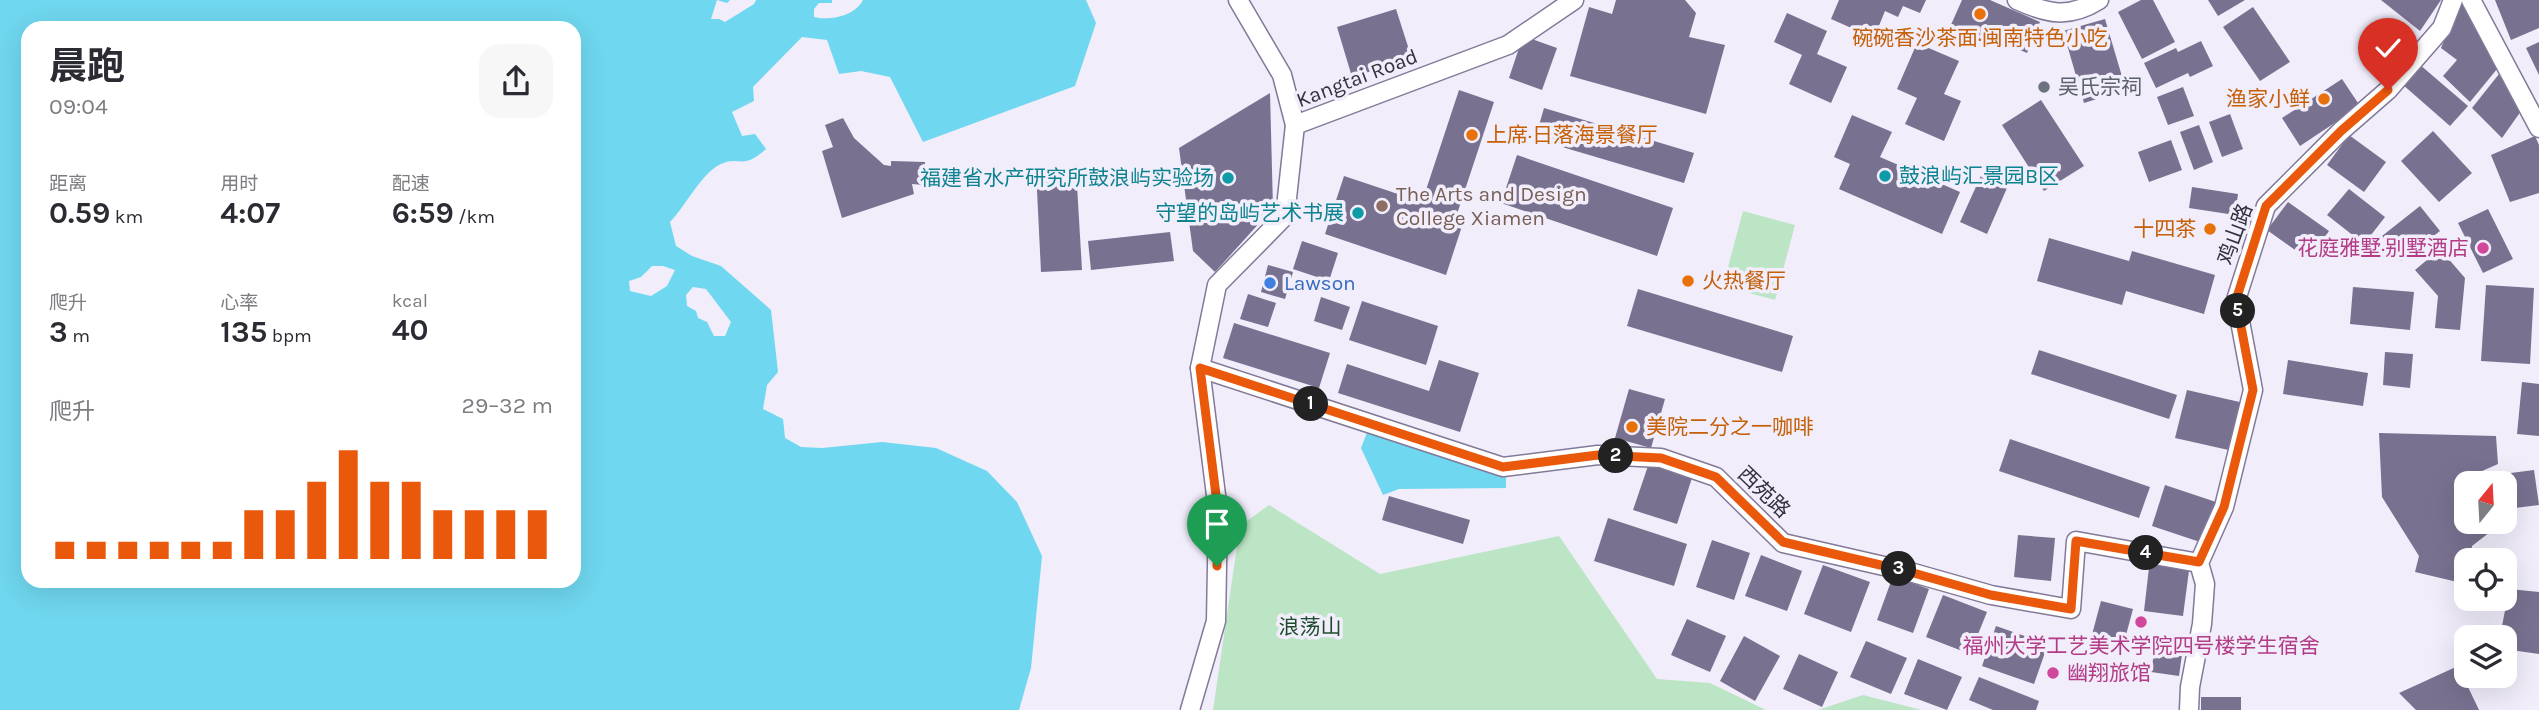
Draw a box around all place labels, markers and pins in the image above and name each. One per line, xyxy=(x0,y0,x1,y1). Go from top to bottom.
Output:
marker: 碗碗香沙茶面·闽南特色小吃 xyxy=(1972,6,1988,22)
pin xyxy=(2358,18,2418,90)
place label: 碗碗香沙茶面·闽南特色小吃 xyxy=(1852,26,2108,50)
place label: 吴氏宗祠 xyxy=(2058,75,2142,99)
marker: 吴氏宗祠 xyxy=(2036,79,2052,95)
place label: 渔家小鲜 xyxy=(2226,87,2310,111)
marker: 渔家小鲜 xyxy=(2316,91,2332,107)
place label: 上席·日落海景餐厅 xyxy=(1486,123,1658,147)
marker: 上席·日落海景餐厅 xyxy=(1464,127,1480,143)
place label: 鼓浪屿汇景园B区 xyxy=(1899,164,2059,188)
place label: 福建省水产研究所鼓浪屿实验场 xyxy=(920,166,1214,190)
marker: 鼓浪屿汇景园B区 xyxy=(1877,168,1893,184)
marker: 福建省水产研究所鼓浪屿实验场 xyxy=(1220,170,1236,186)
place label: The Arts and Design College Xiamen xyxy=(1396,182,1587,230)
marker: The Arts and Design College Xiamen xyxy=(1374,198,1390,214)
place label: 守望的岛屿艺术书展 xyxy=(1155,201,1344,225)
marker: 守望的岛屿艺术书展 xyxy=(1350,205,1366,221)
place label: 十四茶 xyxy=(2133,217,2196,241)
marker: 十四茶 xyxy=(2202,221,2218,237)
place label: 花庭雅墅·别墅酒店 xyxy=(2297,236,2469,260)
marker: 花庭雅墅·别墅酒店 xyxy=(2475,240,2491,256)
place label: 火热餐厅 xyxy=(1702,269,1786,293)
place label: Lawson xyxy=(1284,271,1356,295)
marker: 火热餐厅 xyxy=(1680,273,1696,289)
marker: Lawson xyxy=(1262,275,1278,291)
pin: 5 xyxy=(2220,294,2256,328)
pin: 1 xyxy=(1294,386,1328,422)
place label: 美院二分之一咖啡 xyxy=(1646,415,1814,439)
marker: 美院二分之一咖啡 xyxy=(1624,419,1640,435)
pin: 2 xyxy=(1598,438,1634,474)
pin xyxy=(1187,494,1247,566)
pin: 4 xyxy=(2128,536,2164,570)
pin: 3 xyxy=(1882,552,1916,586)
marker: 福州大学工艺美术学院四号楼学生宿舍 xyxy=(2133,614,2149,630)
place label: 福州大学工艺美术学院四号楼学生宿舍 xyxy=(1963,634,2320,658)
place label: 幽翔旅馆 xyxy=(2067,661,2151,685)
marker: 幽翔旅馆 xyxy=(2045,665,2061,681)

